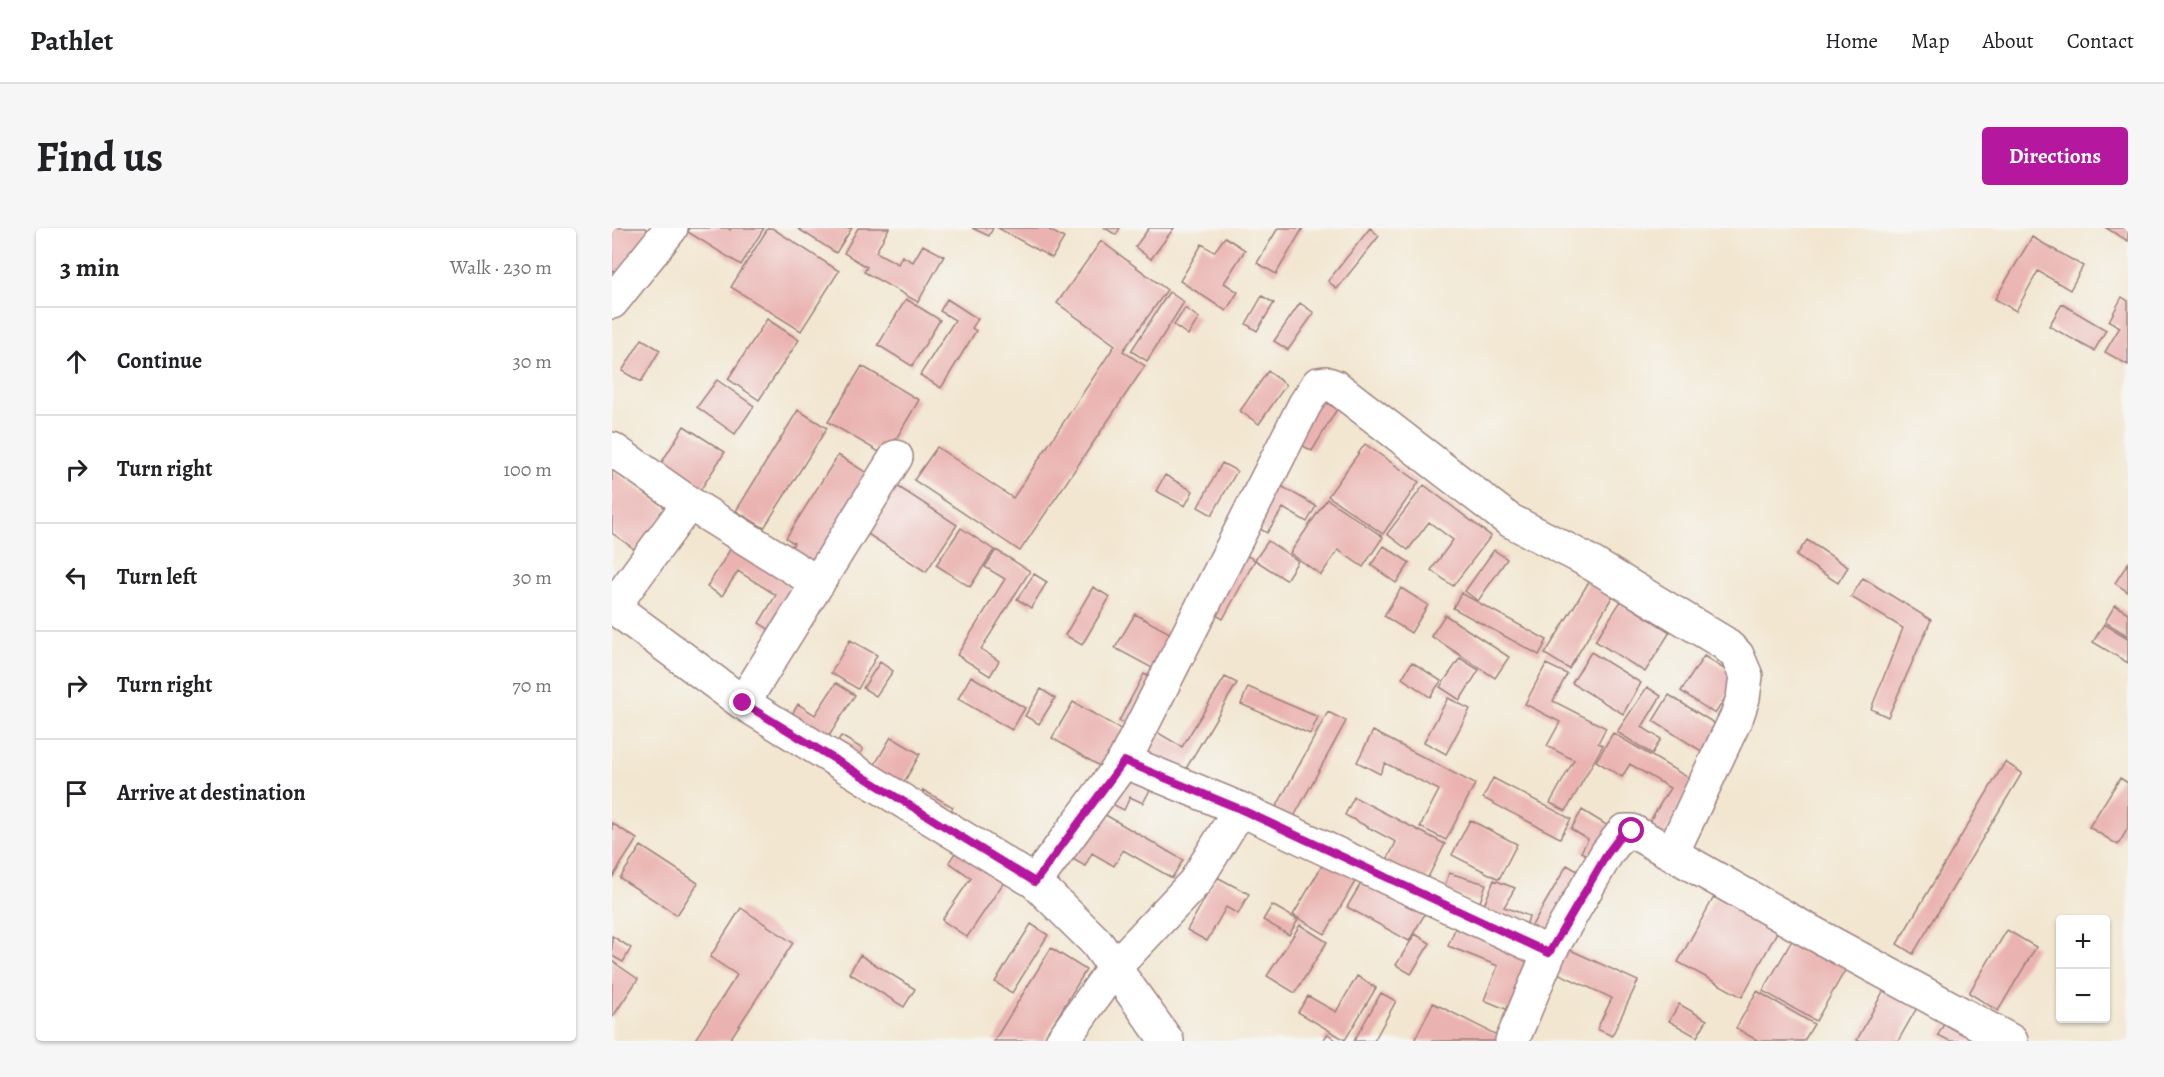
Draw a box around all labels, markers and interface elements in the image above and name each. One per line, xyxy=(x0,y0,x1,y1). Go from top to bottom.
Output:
text: Pathlet xyxy=(30,22,113,60)
text: Home xyxy=(1825,27,1878,55)
text: Map xyxy=(1911,27,1949,55)
text: About xyxy=(1982,27,2034,55)
text: Contact xyxy=(2067,27,2134,55)
button: Directions xyxy=(1982,127,2128,185)
text: Find us xyxy=(36,128,163,185)
text: 3 min xyxy=(60,250,120,285)
text: Walk · 230 m xyxy=(450,254,552,281)
icon: ahead xyxy=(60,345,93,378)
text: Continue xyxy=(117,346,202,376)
text: 30 m xyxy=(512,348,552,375)
icon: right xyxy=(60,453,93,486)
text: Turn right xyxy=(117,454,213,484)
text: 100 m xyxy=(503,456,552,483)
icon: left xyxy=(60,561,93,594)
text: Turn left xyxy=(117,562,197,592)
text: 30 m xyxy=(512,564,552,591)
icon: right xyxy=(60,669,93,702)
text: Turn right xyxy=(117,670,213,700)
text: 70 m xyxy=(512,672,552,699)
route end xyxy=(729,689,755,715)
icon: arrive xyxy=(60,777,93,810)
text: Arrive at destination xyxy=(117,778,306,808)
route start xyxy=(1618,817,1644,843)
map controls xyxy=(2056,915,2110,1023)
button: + xyxy=(2056,915,2110,969)
button: − xyxy=(2056,969,2110,1023)

